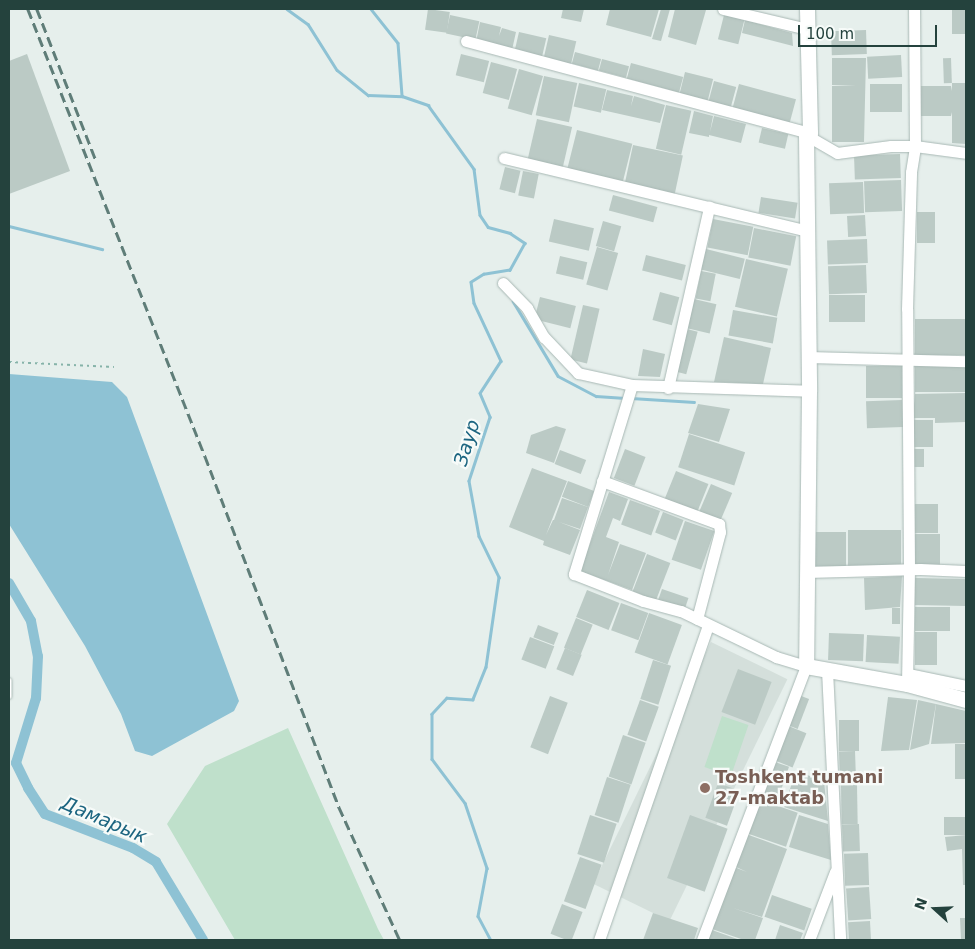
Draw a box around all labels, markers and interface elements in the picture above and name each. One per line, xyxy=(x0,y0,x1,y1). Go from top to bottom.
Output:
scale bar xyxy=(800,15,939,47)
text: 100 m xyxy=(806,25,854,43)
water label: Заур xyxy=(449,417,485,469)
place label: Toshkent tumani 27-maktab xyxy=(715,767,883,810)
marker: Toshkent tumani 27-maktab xyxy=(699,782,711,794)
water label: Дамарык xyxy=(58,792,150,848)
north arrow xyxy=(910,884,960,934)
text: N xyxy=(911,896,930,912)

